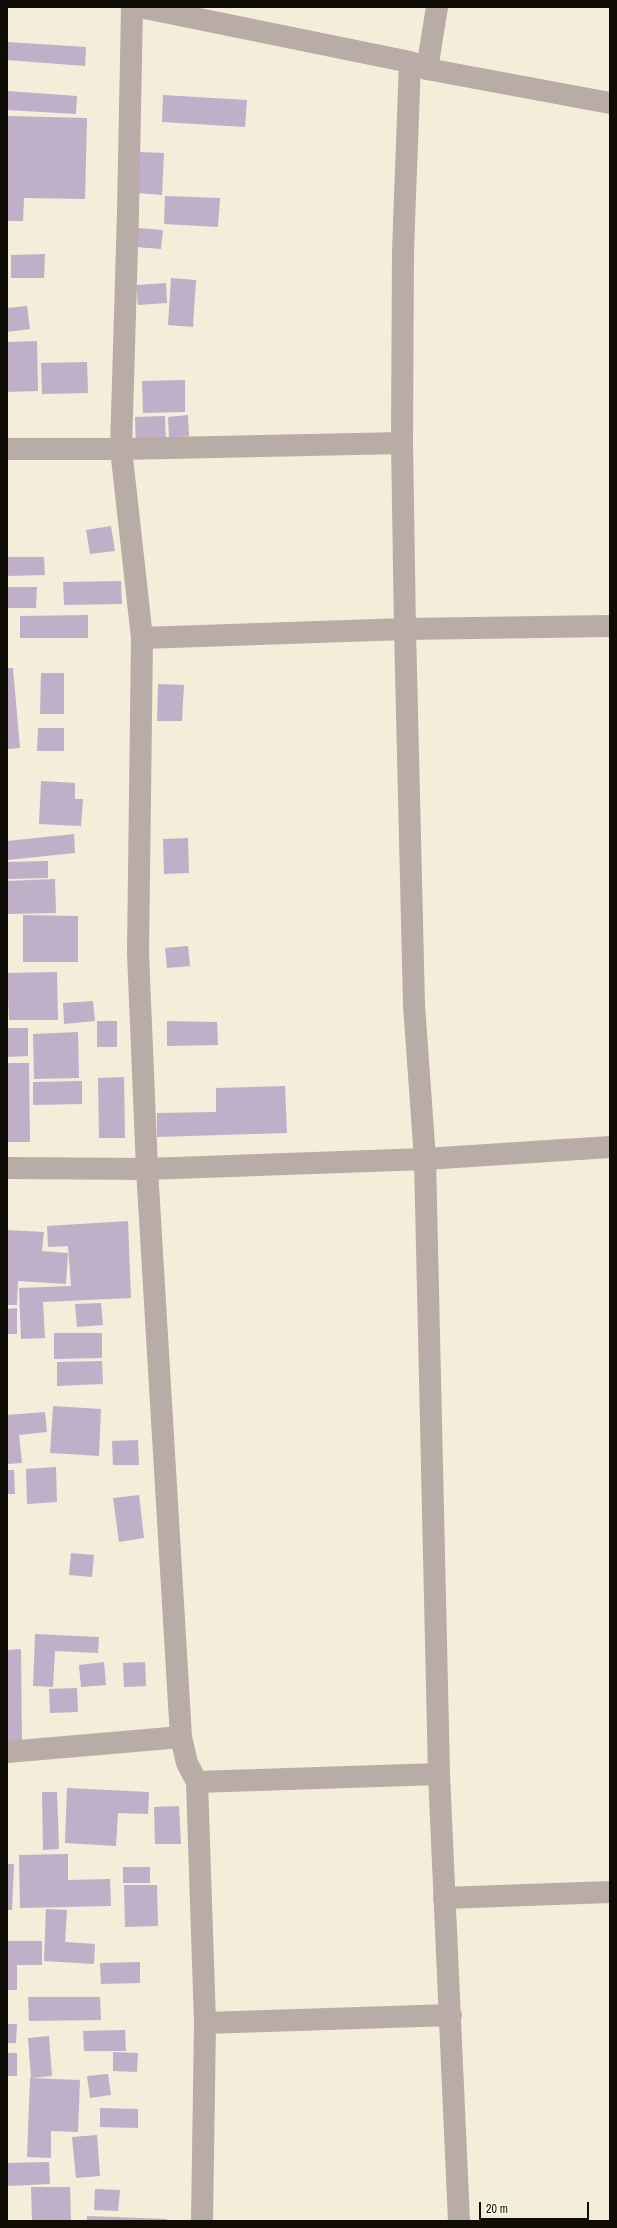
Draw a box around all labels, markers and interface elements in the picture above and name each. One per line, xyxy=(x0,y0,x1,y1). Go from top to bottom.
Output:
scale bar xyxy=(481,2194,591,2220)
text: 20 m xyxy=(486,2201,508,2217)

